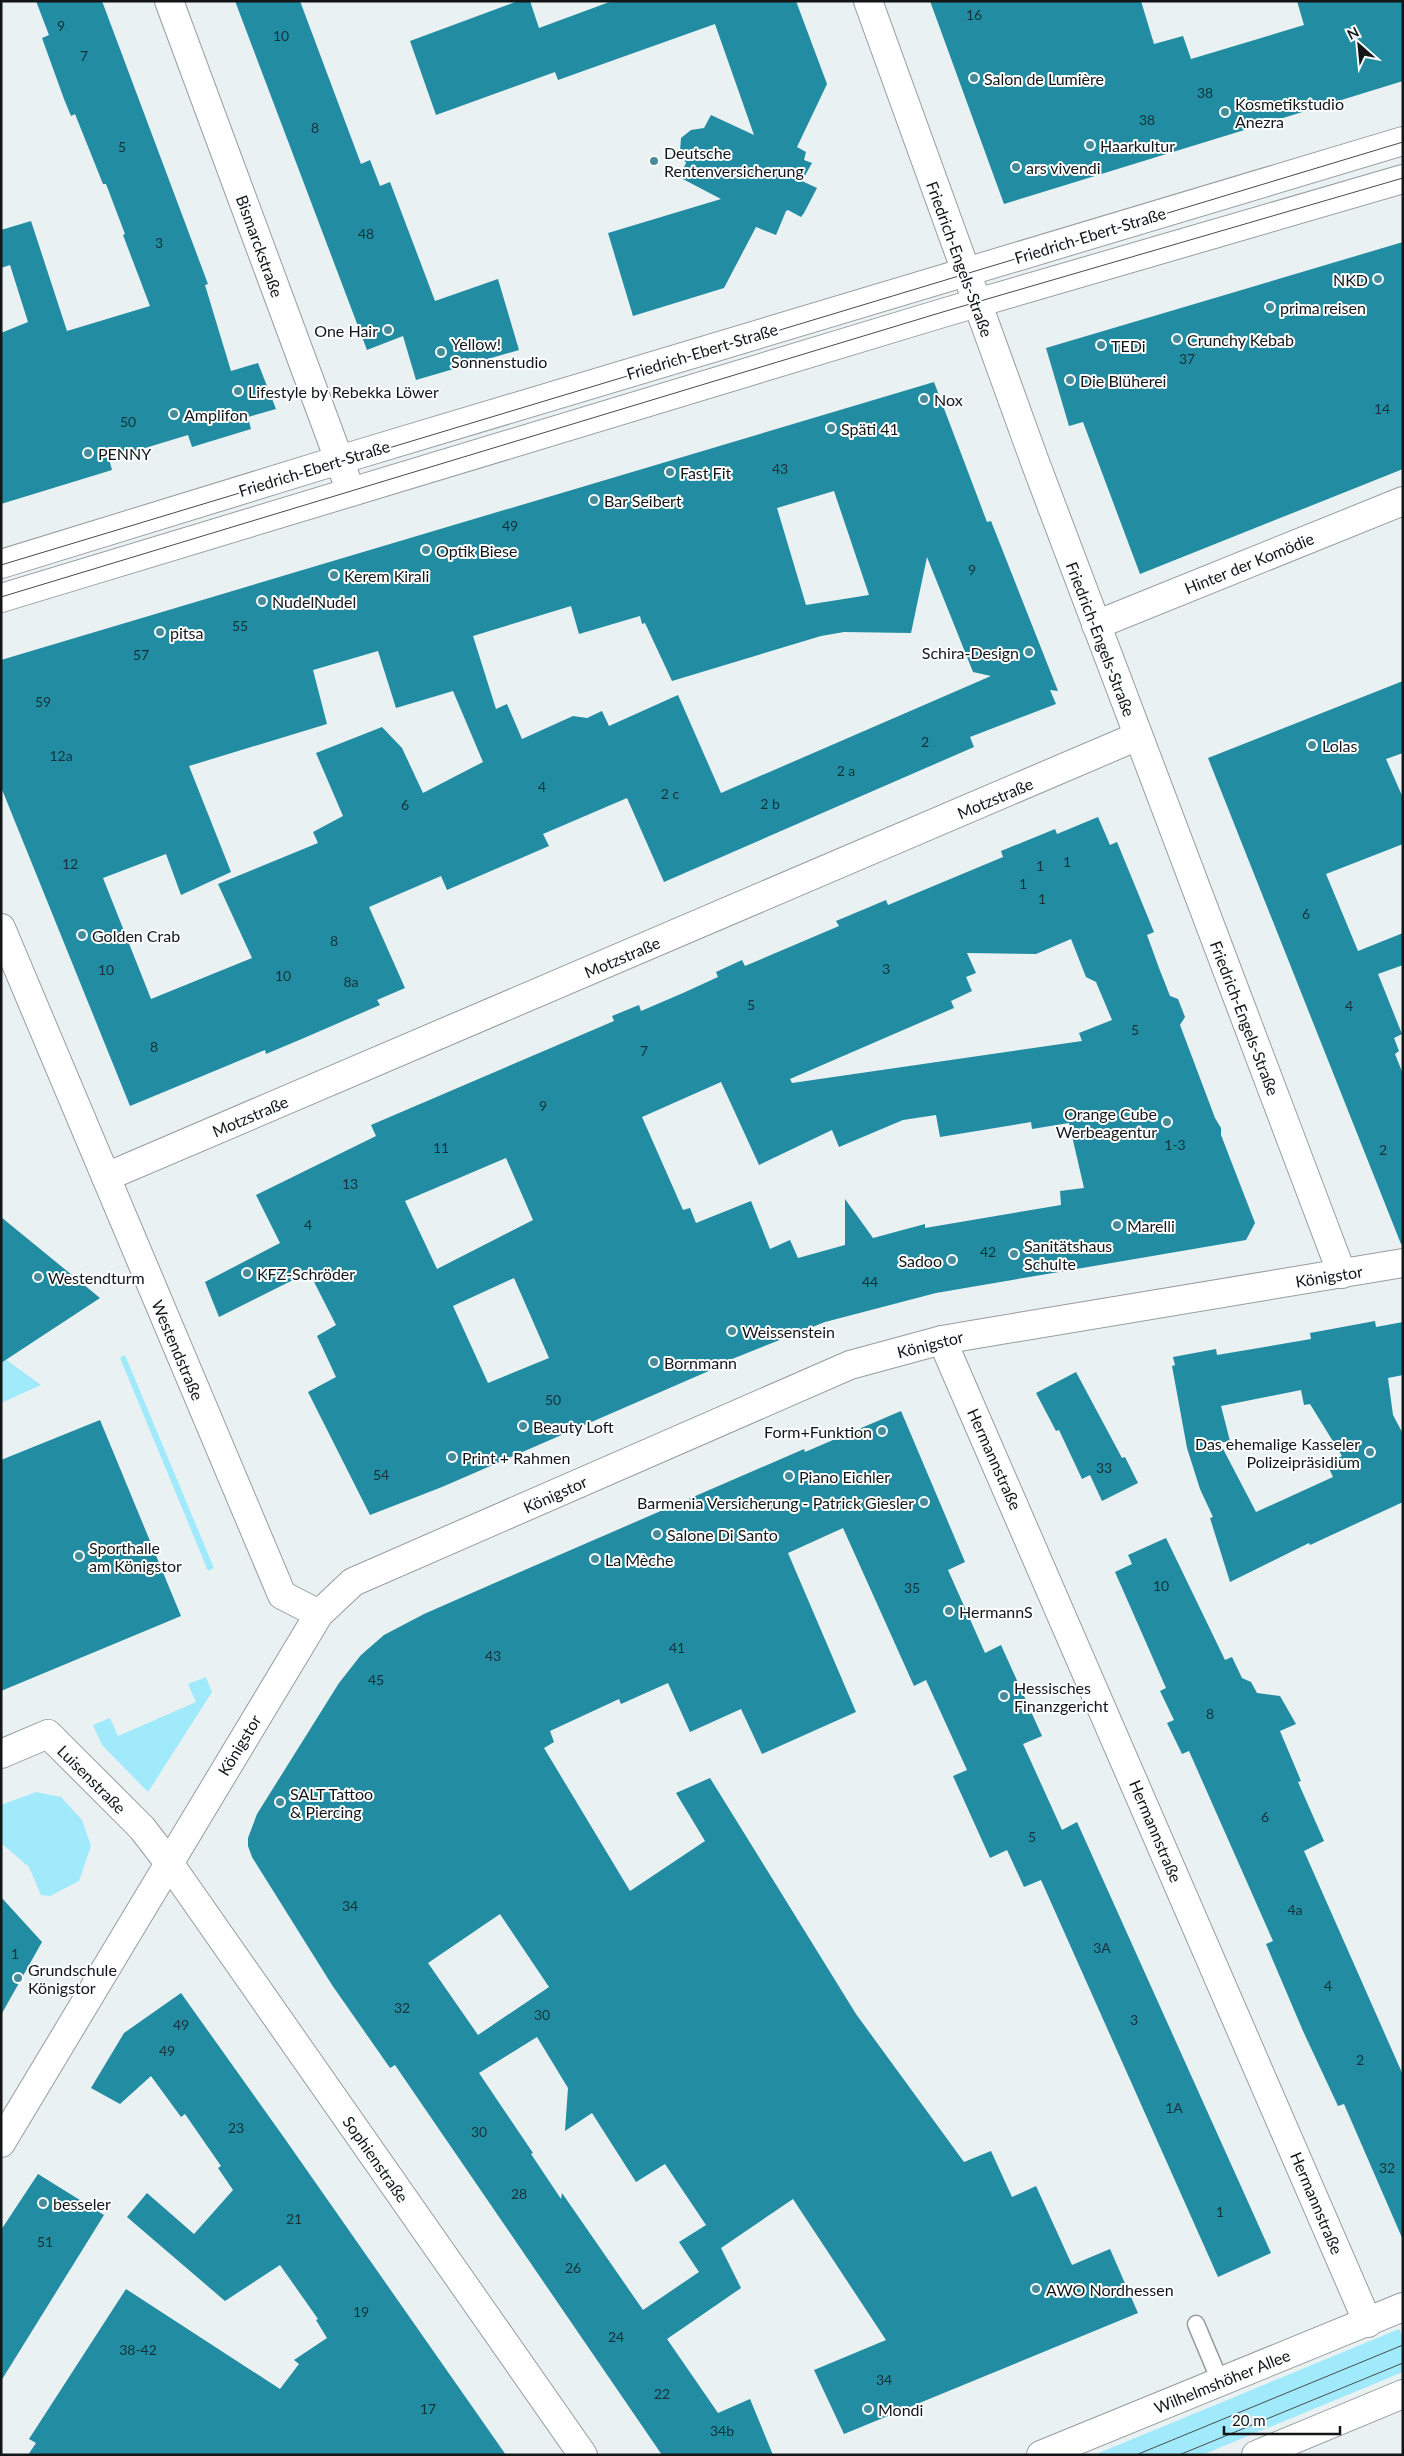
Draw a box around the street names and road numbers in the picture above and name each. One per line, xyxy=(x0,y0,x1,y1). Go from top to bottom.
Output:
street label: Friedrich-Engels-Straße xyxy=(923,179,997,339)
street label: Bismarckstraße xyxy=(233,192,287,300)
street label: Friedrich-Ebert-Straße xyxy=(1012,203,1168,267)
street label: Friedrich-Ebert-Straße xyxy=(624,319,780,383)
street label: Friedrich-Ebert-Straße xyxy=(236,436,392,500)
street label: Hinter der Komödie xyxy=(1181,528,1317,598)
street label: Friedrich-Engels-Straße xyxy=(1063,559,1139,719)
street label: Motzstraße xyxy=(954,774,1036,822)
street label: Motzstraße xyxy=(581,933,663,981)
street label: Friedrich-Engels-Straße xyxy=(1207,938,1283,1098)
street label: Motzstraße xyxy=(209,1092,291,1140)
street label: Königstor xyxy=(1294,1261,1364,1291)
street label: Westendstraße xyxy=(148,1297,208,1403)
street label: Königstor xyxy=(895,1327,965,1361)
street label: Hermannstraße xyxy=(964,1405,1026,1513)
street label: Königstor xyxy=(520,1471,590,1516)
street label: Königstor xyxy=(213,1711,265,1779)
street label: Luisenstraße xyxy=(54,1741,130,1817)
street label: Hermannstraße xyxy=(1126,1777,1186,1885)
street label: Sophienstraße xyxy=(339,2112,413,2206)
street label: Hermannstraße xyxy=(1287,2149,1347,2257)
street label: Wilhelmshöher Allee xyxy=(1151,2345,1293,2417)

